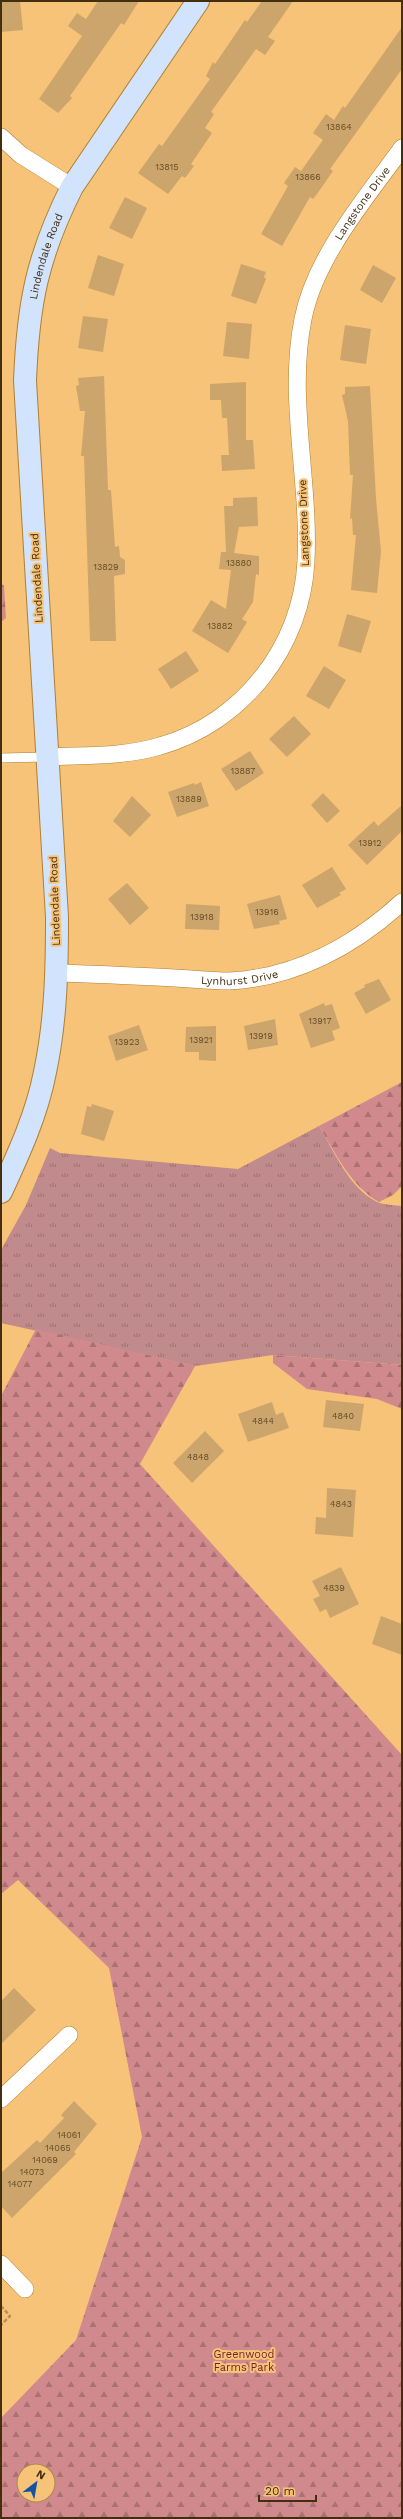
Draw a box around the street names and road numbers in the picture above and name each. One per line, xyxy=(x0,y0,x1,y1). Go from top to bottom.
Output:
street label: Langstone Drive xyxy=(332,164,393,242)
street label: Lindendale Road xyxy=(26,211,65,300)
street label: Langstone Drive xyxy=(296,479,312,567)
street label: Lindendale Road xyxy=(28,533,46,623)
street label: Lindendale Road xyxy=(47,856,63,946)
street label: Lynhurst Drive xyxy=(201,967,280,988)

